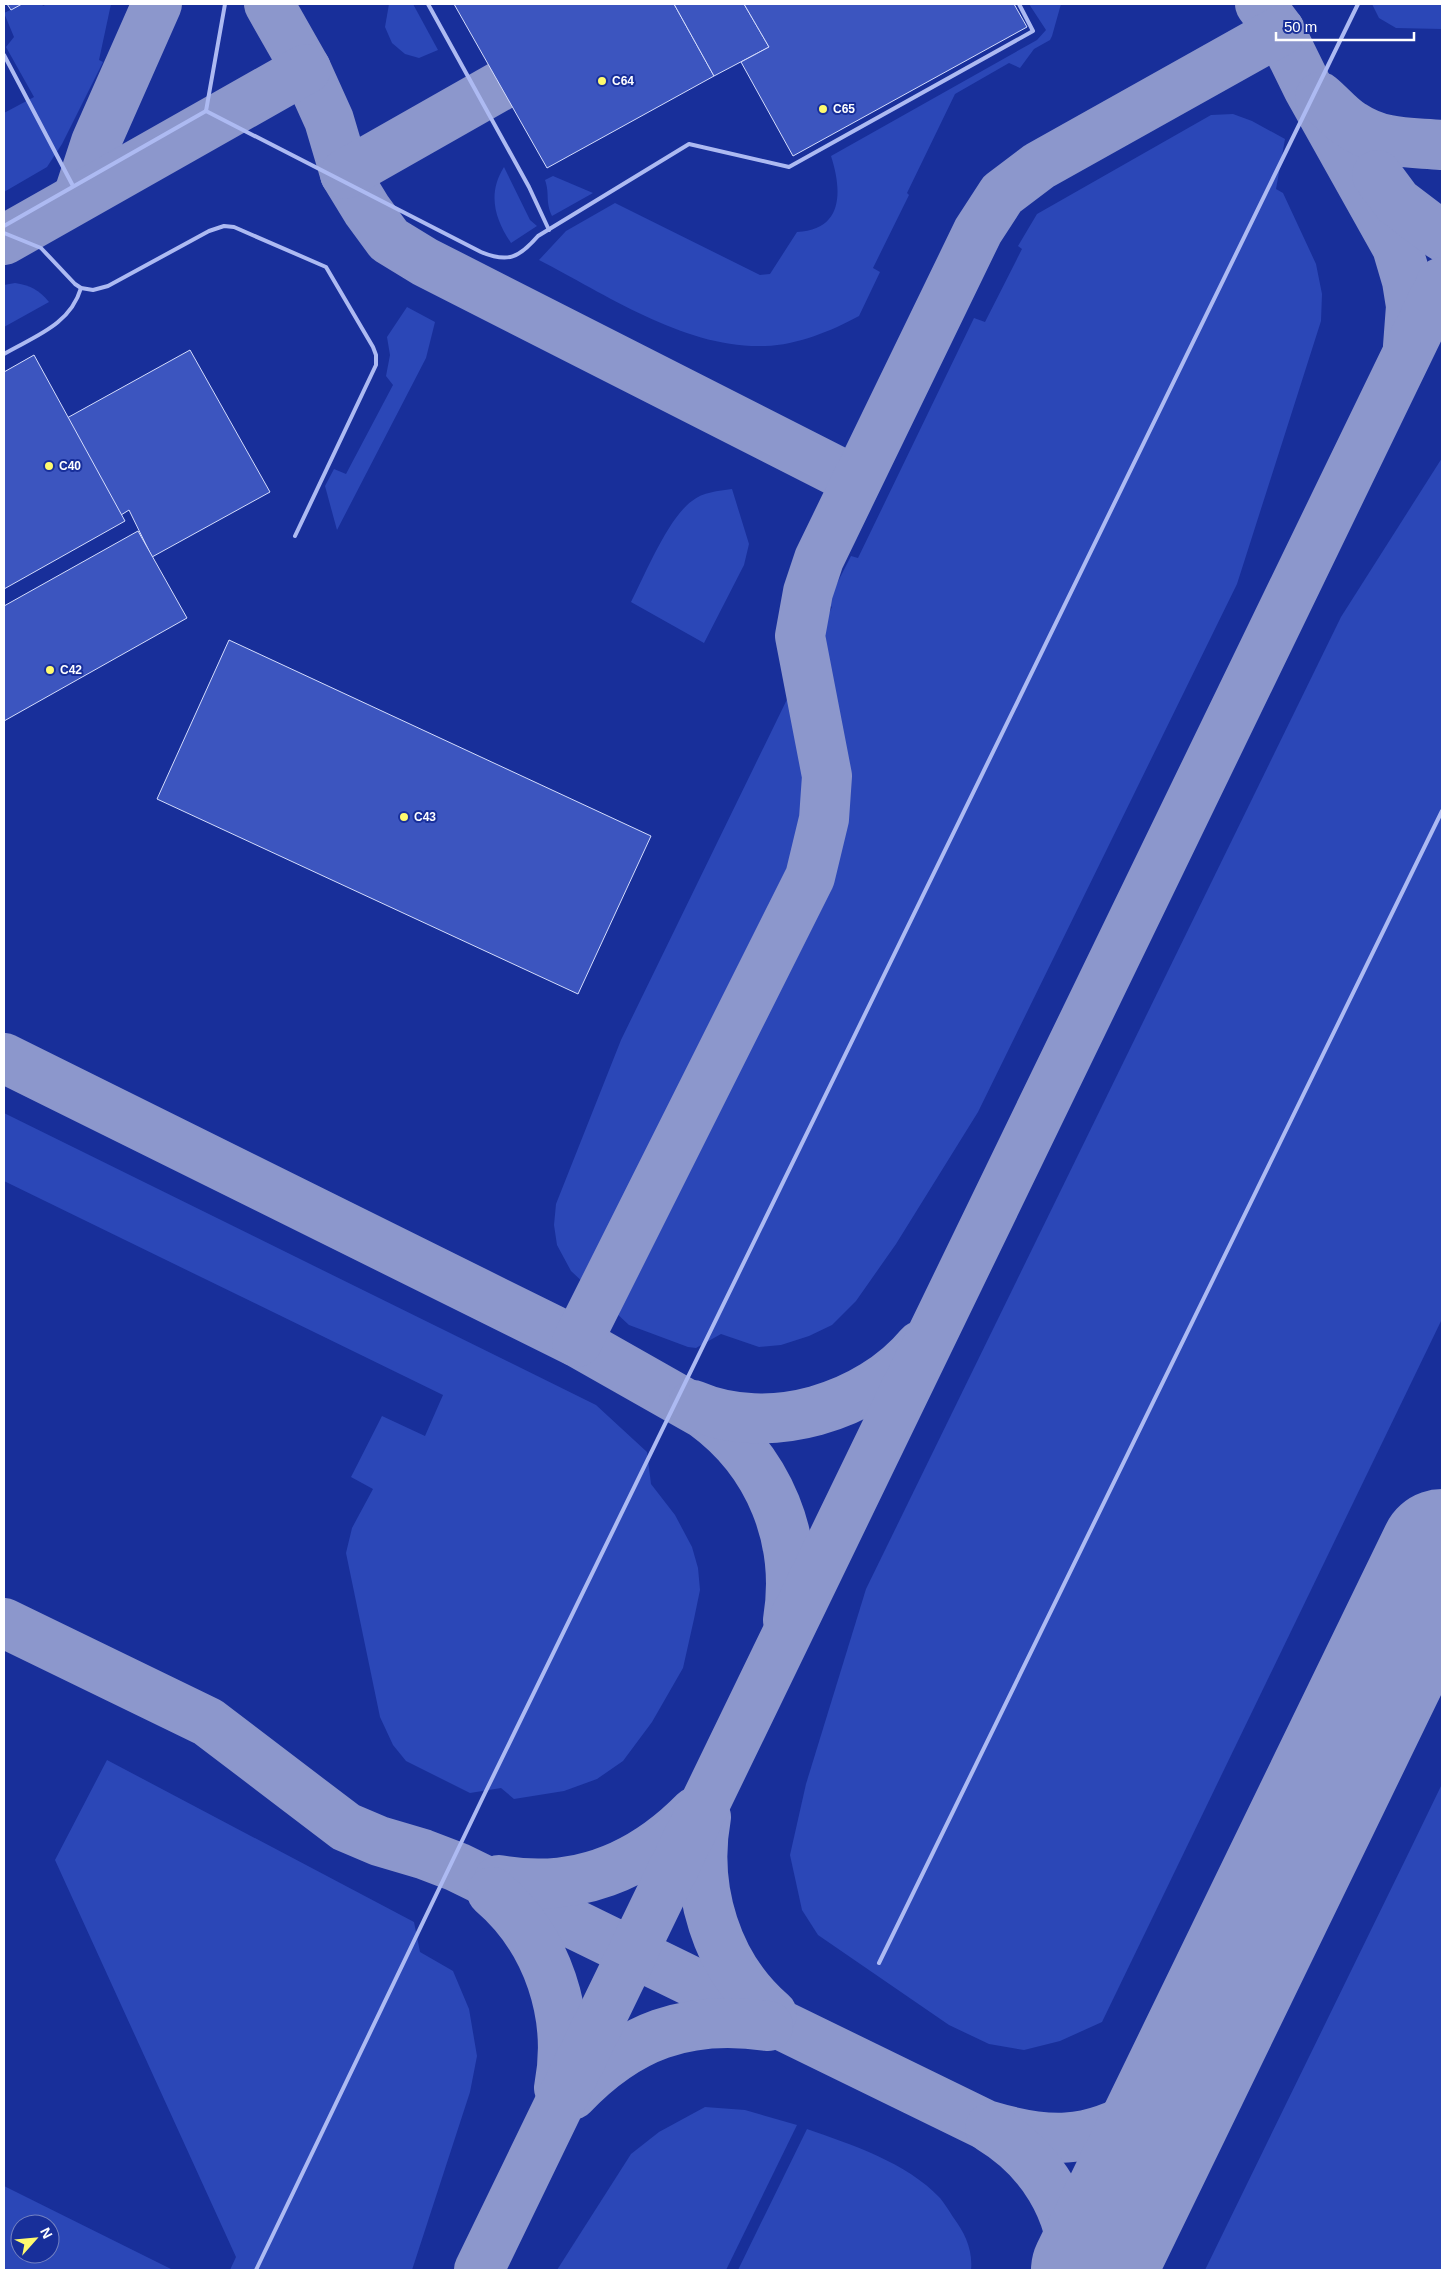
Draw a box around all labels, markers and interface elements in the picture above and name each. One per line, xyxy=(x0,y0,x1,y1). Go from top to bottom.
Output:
scale bar xyxy=(1276,10,1414,42)
text: 50 m xyxy=(1284,18,1317,35)
place label: C64 xyxy=(612,74,634,88)
marker: C64 xyxy=(596,75,608,87)
place label: C65 xyxy=(833,102,855,116)
marker: C65 xyxy=(817,103,829,115)
place label: C40 xyxy=(59,459,81,473)
marker: C40 xyxy=(43,460,55,472)
place label: C42 xyxy=(60,663,82,677)
marker: C42 xyxy=(44,664,56,676)
place label: C43 xyxy=(414,810,436,824)
marker: C43 xyxy=(398,811,410,823)
north arrow xyxy=(10,2214,60,2264)
text: N xyxy=(37,2225,56,2241)

